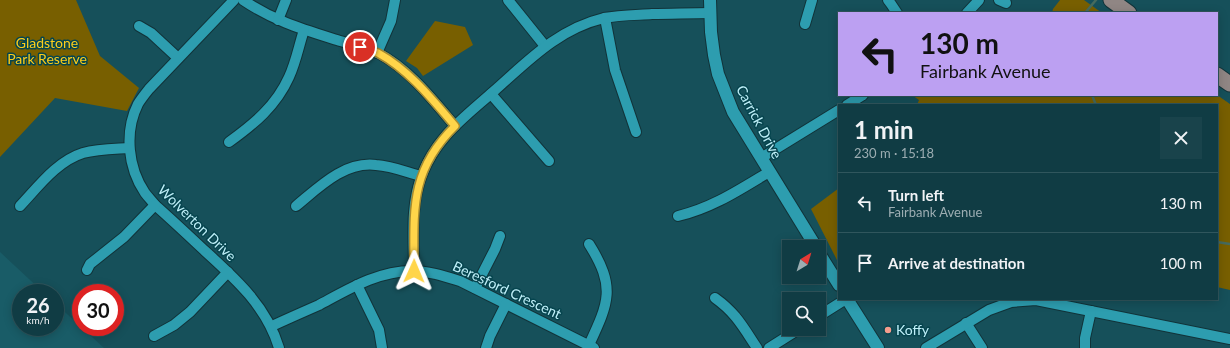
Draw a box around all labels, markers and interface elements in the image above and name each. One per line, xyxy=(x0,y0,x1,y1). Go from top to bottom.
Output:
text: 130 m xyxy=(920,26,999,60)
icon: left xyxy=(854,28,906,80)
pin xyxy=(343,30,377,64)
park label: Gladstone Park Reserve xyxy=(7,34,87,67)
icon: arrive xyxy=(349,36,371,58)
text: Fairbank Avenue xyxy=(920,60,1051,82)
street label: Carrick Drive xyxy=(733,82,786,161)
text: 1 min xyxy=(854,115,914,144)
button: close xyxy=(1160,117,1202,159)
text: 230 m · 15:18 xyxy=(854,145,934,161)
street label: Wolverton Drive xyxy=(155,181,240,264)
text: Turn left xyxy=(888,186,944,204)
icon: left xyxy=(854,192,876,214)
text: 130 m xyxy=(1160,194,1202,212)
text: Fairbank Avenue xyxy=(888,204,982,220)
north arrow xyxy=(782,240,826,284)
map controls xyxy=(782,240,826,336)
position arrow xyxy=(393,250,435,292)
icon: arrive xyxy=(854,252,876,274)
text: Arrive at destination xyxy=(888,254,1025,272)
text: 100 m xyxy=(1160,254,1202,272)
street label: Beresford Crescent xyxy=(450,257,564,322)
speed limit sign: 30 xyxy=(72,284,124,336)
button: search xyxy=(782,292,826,336)
text: 26 xyxy=(26,293,50,317)
text: km/h xyxy=(26,314,50,326)
place label: Koffy xyxy=(896,321,930,338)
marker: Koffy xyxy=(883,325,893,335)

